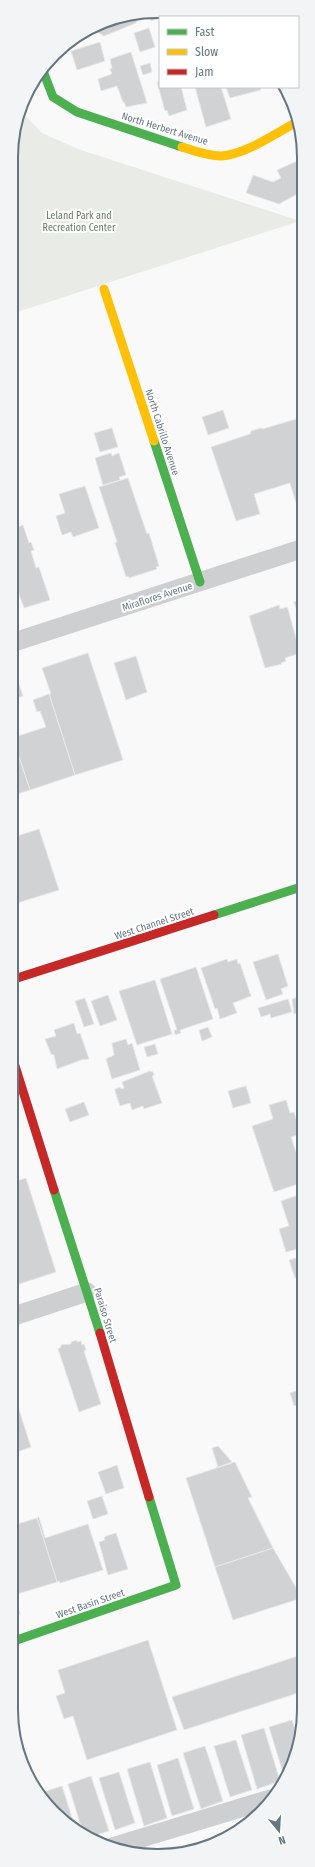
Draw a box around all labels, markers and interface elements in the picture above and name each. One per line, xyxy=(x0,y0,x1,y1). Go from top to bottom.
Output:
legend xyxy=(159,16,299,88)
text: Fast xyxy=(195,25,214,39)
text: Slow xyxy=(195,45,218,59)
text: Jam xyxy=(195,65,213,79)
street label: North Herbert Avenue xyxy=(120,110,209,148)
park label: Leland Park and Recreation Center xyxy=(43,210,116,234)
street label: North Cabrillo Avenue xyxy=(142,388,182,477)
street label: Miraflores Avenue xyxy=(121,580,194,614)
street label: West Channel Street xyxy=(113,905,196,942)
street label: Paraiso Street xyxy=(91,1286,119,1345)
street label: West Basin Street xyxy=(55,1586,127,1621)
north arrow xyxy=(259,1811,299,1851)
text: N xyxy=(277,1833,287,1847)

